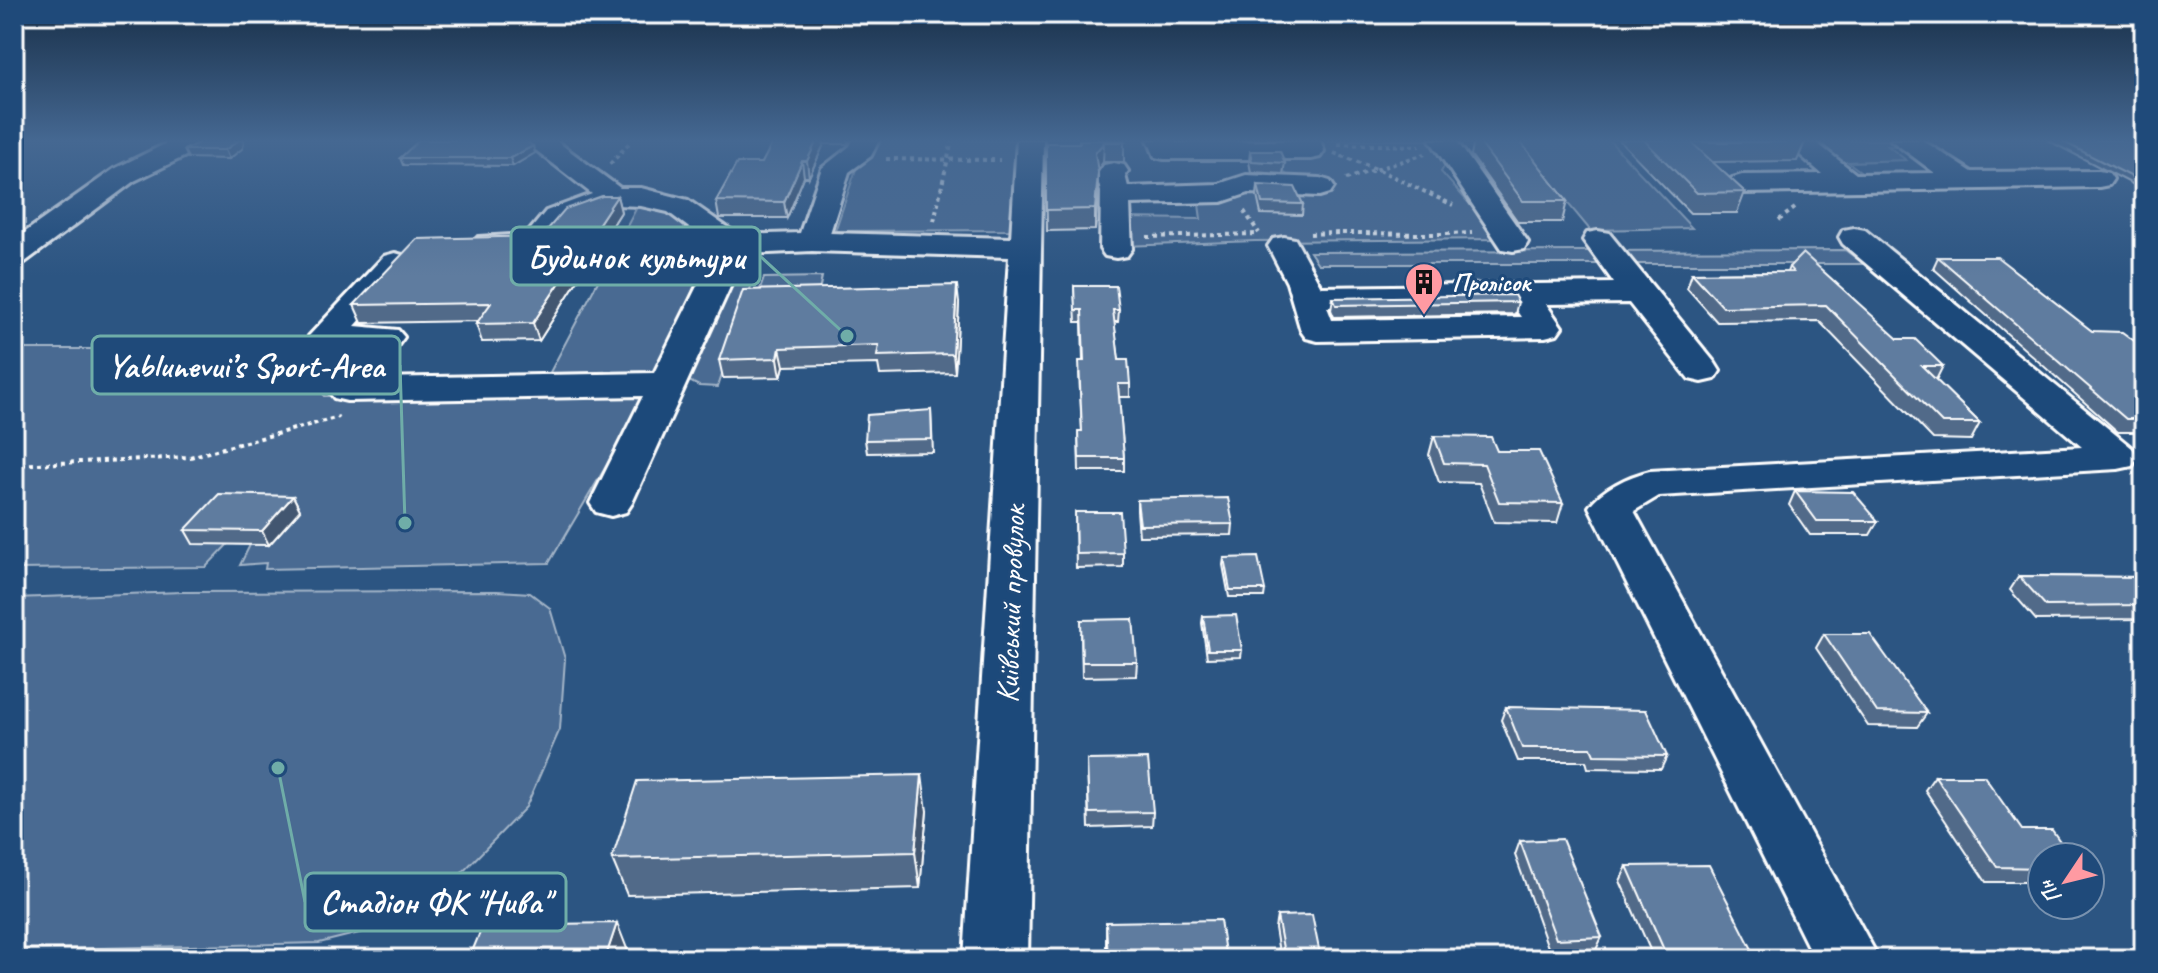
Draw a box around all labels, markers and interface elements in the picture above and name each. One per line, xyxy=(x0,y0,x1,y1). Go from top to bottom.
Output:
callout: Будинок культури xyxy=(511,227,760,285)
text: Будинок культури xyxy=(527,235,747,278)
building icon: Пролісок xyxy=(1403,261,1445,316)
place label: Пролісок xyxy=(1452,266,1532,299)
callout: Yablunevui’s Sport-Area xyxy=(92,336,400,394)
text: Yablunevui’s Sport-Area xyxy=(108,344,387,387)
street label: Київський провулок xyxy=(987,502,1035,704)
north arrow xyxy=(2026,841,2106,921)
callout: Стадіон ФК "Нива" xyxy=(305,873,566,931)
text: Пн xyxy=(2032,873,2069,909)
text: Стадіон ФК "Нива" xyxy=(320,880,557,923)

